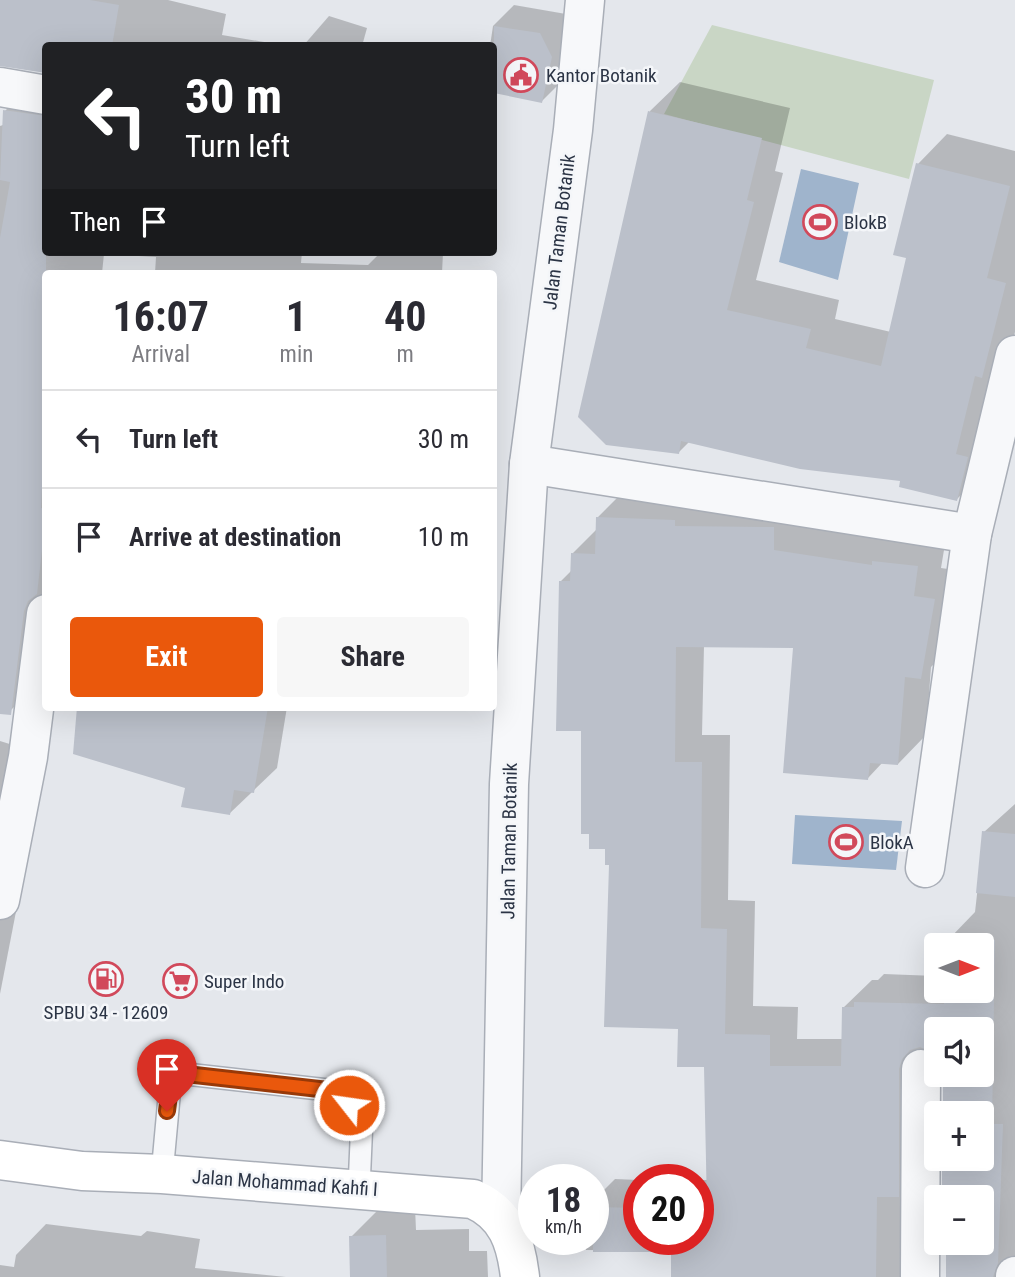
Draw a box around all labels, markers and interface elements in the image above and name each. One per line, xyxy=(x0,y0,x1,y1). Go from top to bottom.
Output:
public building icon: Kantor Botanik xyxy=(502,56,540,94)
place label: Kantor Botanik xyxy=(546,64,657,87)
text: 30 m xyxy=(185,68,282,125)
icon: left xyxy=(70,70,161,161)
text: Turn left xyxy=(185,127,290,165)
street label: Jalan Taman Botanik xyxy=(538,152,580,311)
icon: arrive xyxy=(135,203,173,241)
sports icon: BlokB xyxy=(801,203,839,241)
text: Then xyxy=(70,207,121,237)
place label: BlokB xyxy=(844,211,887,234)
text: 16:07 xyxy=(113,292,209,341)
text: 1 xyxy=(286,292,307,341)
text: 40 xyxy=(384,292,426,341)
text: Arrival xyxy=(132,341,190,368)
text: min xyxy=(280,341,313,368)
text: m xyxy=(396,341,414,368)
icon: left xyxy=(70,420,108,458)
text: Turn left xyxy=(129,424,218,454)
text: 30 m xyxy=(418,424,469,454)
icon: arrive xyxy=(70,518,108,556)
text: Arrive at destination xyxy=(129,522,341,552)
text: 10 m xyxy=(418,522,469,552)
button: Exit xyxy=(70,617,263,697)
button: Share xyxy=(277,617,469,697)
street label: Jalan Taman Botanik xyxy=(496,762,522,920)
sports icon: BlokA xyxy=(827,823,865,861)
place label: BlokA xyxy=(870,831,914,854)
north arrow xyxy=(924,933,994,1003)
map controls xyxy=(924,933,994,1255)
fuel station icon: SPBU 34 - 12609 xyxy=(87,960,125,998)
supermarket icon: Super Indo xyxy=(161,962,199,1000)
place label: Super Indo xyxy=(204,970,284,993)
place label: SPBU 34 - 12609 xyxy=(44,1001,168,1024)
button: sound xyxy=(924,1017,994,1087)
pin xyxy=(137,1039,197,1111)
icon: arrive xyxy=(148,1050,186,1088)
position arrow xyxy=(312,1068,386,1142)
button: + xyxy=(924,1101,994,1171)
speed limit sign: 20 xyxy=(623,1164,714,1255)
street label: Jalan Mohammad Kahfi I xyxy=(191,1165,379,1201)
text: 18 xyxy=(546,1180,581,1221)
button: − xyxy=(924,1185,994,1255)
text: km/h xyxy=(545,1216,582,1237)

